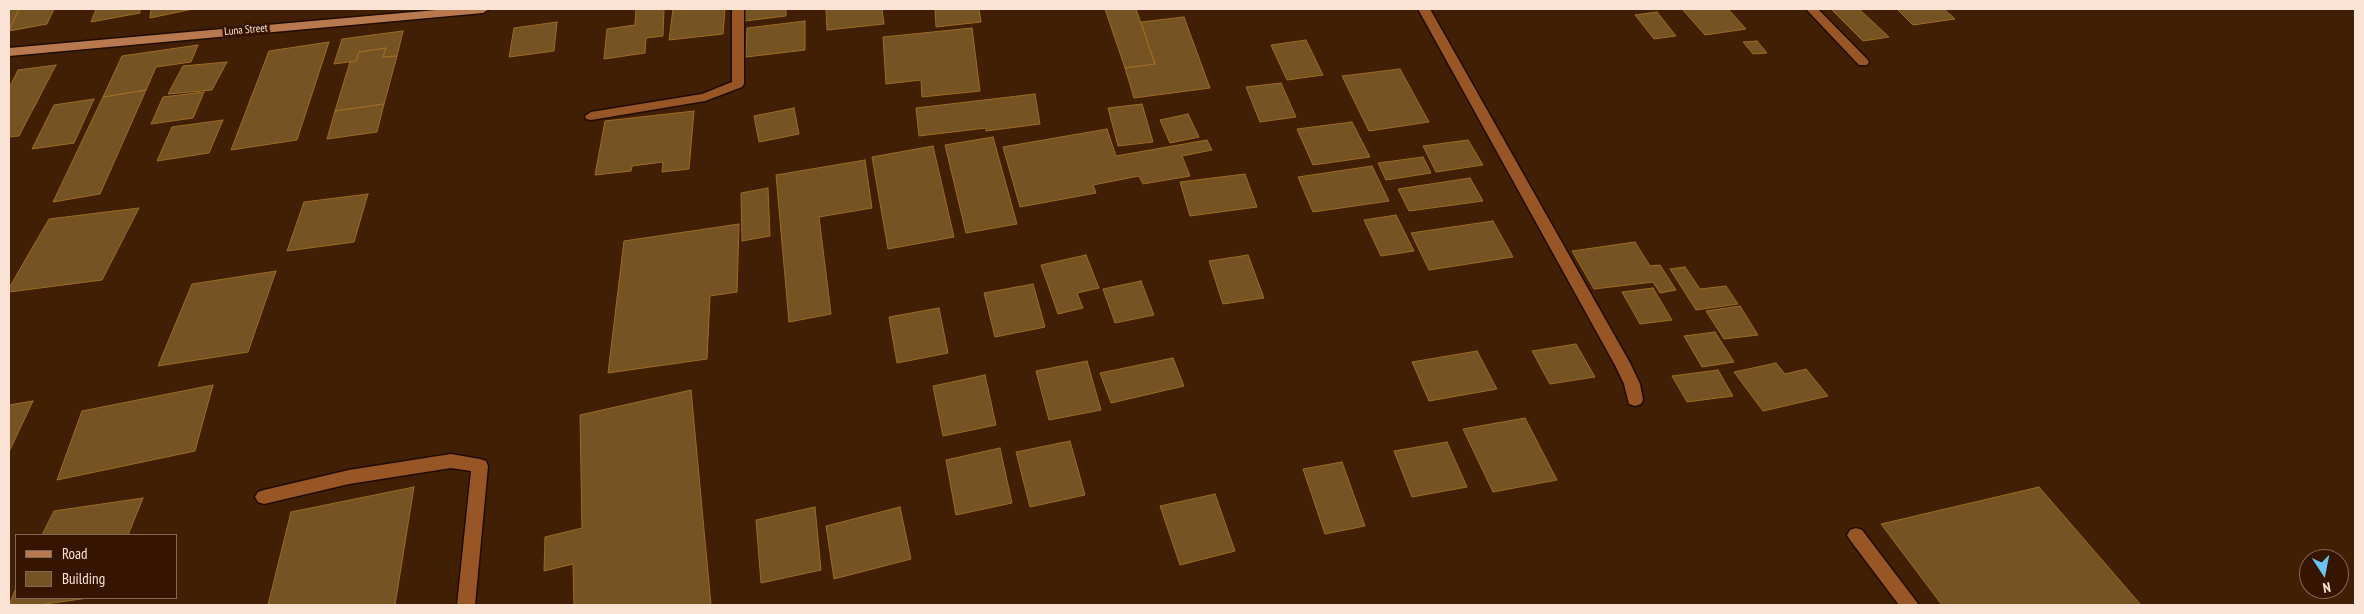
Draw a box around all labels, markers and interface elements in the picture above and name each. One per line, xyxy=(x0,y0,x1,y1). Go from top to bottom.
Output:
street label: Luna Street xyxy=(224,22,268,38)
legend xyxy=(15,534,178,599)
text: Road xyxy=(62,544,88,563)
north arrow xyxy=(2299,549,2349,599)
text: Building xyxy=(62,569,105,588)
text: N xyxy=(2321,578,2332,597)

